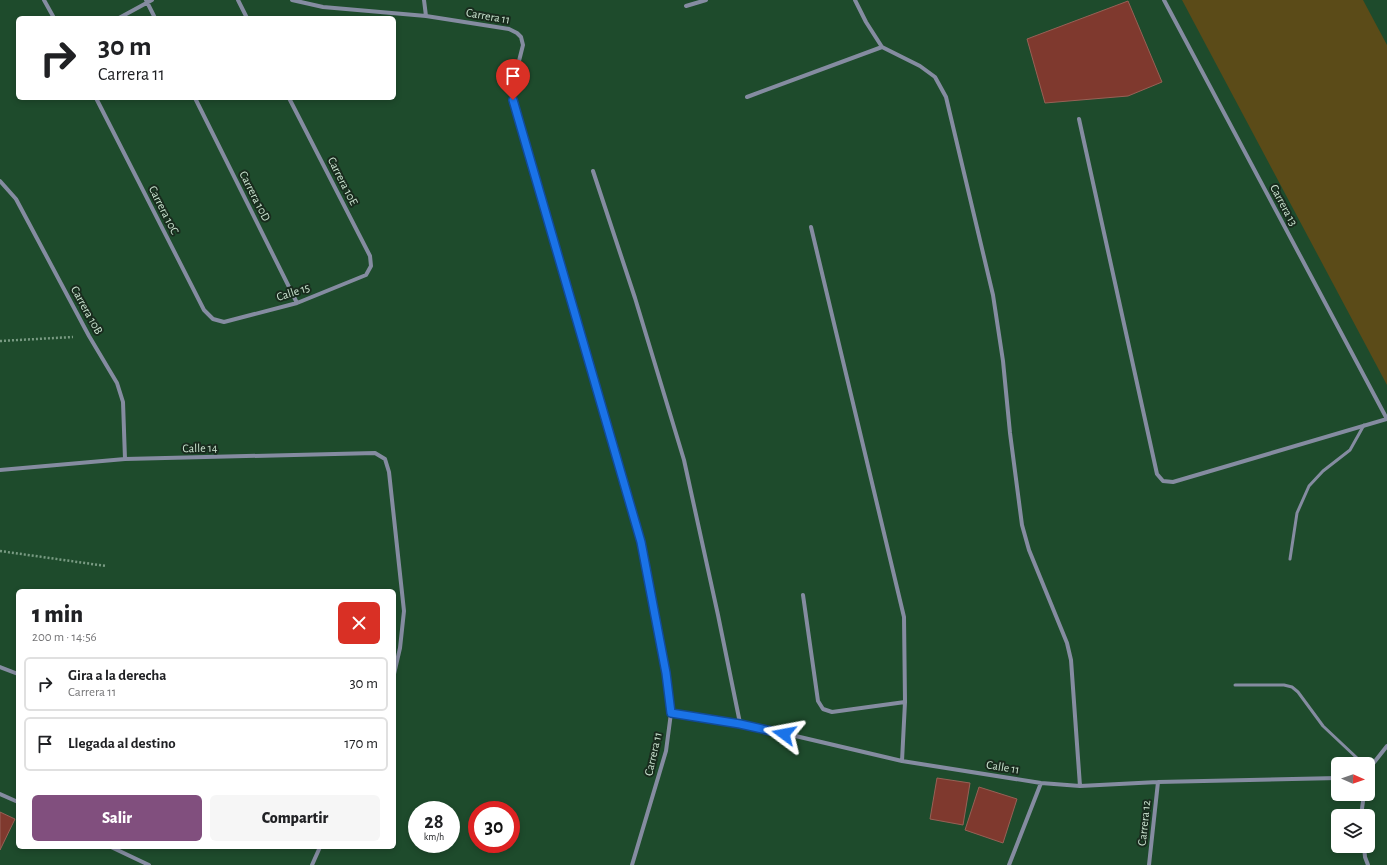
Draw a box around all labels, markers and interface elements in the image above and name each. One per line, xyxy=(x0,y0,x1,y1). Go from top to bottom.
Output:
street label: Carrera 11 xyxy=(465,6,511,26)
icon: right xyxy=(32,32,84,84)
text: 30 m xyxy=(98,33,151,61)
pin xyxy=(496,59,530,100)
icon: arrive xyxy=(502,65,524,87)
text: Carrera 11 xyxy=(98,66,165,84)
street label: Carrera 10E xyxy=(326,155,360,207)
street label: Carrera 10D xyxy=(237,169,273,223)
street label: Carrera 13 xyxy=(1268,182,1300,228)
street label: Carrera 10C xyxy=(147,184,181,236)
street label: Calle 15 xyxy=(275,281,311,303)
street label: Carrera 10B xyxy=(69,284,105,336)
street label: Calle 14 xyxy=(182,442,218,454)
button: close xyxy=(338,602,380,644)
text: 1 min xyxy=(32,603,83,627)
text: 200 m · 14:56 xyxy=(32,631,97,644)
text: Gira a la derecha xyxy=(68,668,167,683)
icon: right xyxy=(34,673,56,695)
text: 30 m xyxy=(349,676,378,691)
text: Carrera 11 xyxy=(68,686,116,699)
position arrow xyxy=(763,713,805,755)
street label: Carrera 11 xyxy=(642,731,664,777)
icon: arrive xyxy=(34,733,56,755)
text: Llegada al destino xyxy=(68,736,176,751)
text: 170 m xyxy=(344,736,378,751)
north arrow xyxy=(1331,757,1375,801)
map controls xyxy=(1331,757,1375,853)
street label: Calle 11 xyxy=(986,758,1020,776)
button: Salir xyxy=(32,795,202,841)
button: Compartir xyxy=(210,795,380,841)
street label: Carrera 12 xyxy=(1136,799,1152,846)
speed limit sign: 30 xyxy=(468,801,520,853)
button: layers xyxy=(1331,809,1375,853)
text: 28 xyxy=(424,812,444,832)
text: km/h xyxy=(424,832,444,842)

